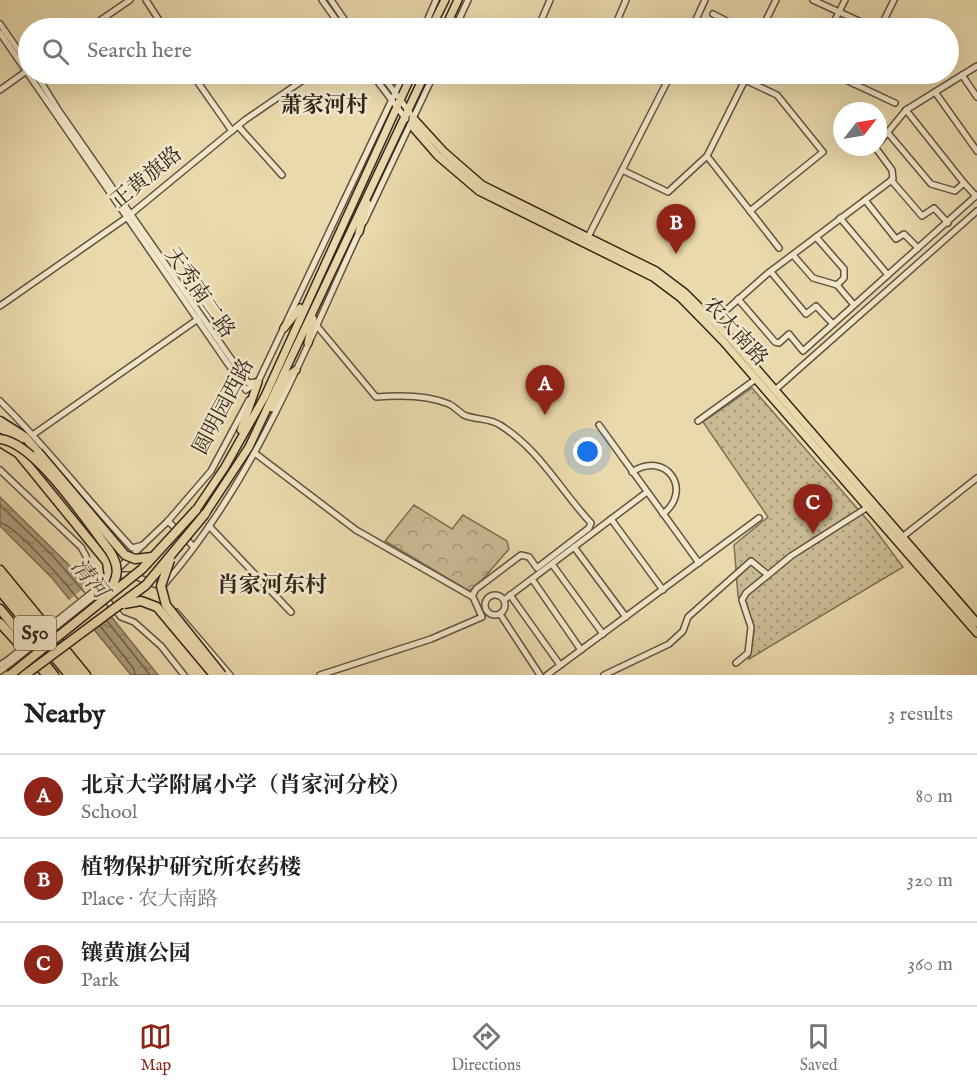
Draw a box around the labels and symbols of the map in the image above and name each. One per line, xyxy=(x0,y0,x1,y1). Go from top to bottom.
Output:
district label: 萧家河村 xyxy=(280,92,368,120)
north arrow xyxy=(833,102,887,156)
street label: 正黄旗路 xyxy=(106,141,188,215)
pin: B xyxy=(656,204,696,254)
street label: 天秀南二路 xyxy=(158,242,240,344)
street label: 农大南路 xyxy=(697,292,773,372)
street label: 圆明园西路 xyxy=(187,354,261,460)
pin: A xyxy=(526,366,564,415)
your location xyxy=(573,437,602,466)
pin: C xyxy=(794,484,832,534)
water label: 清河 xyxy=(64,553,116,608)
district label: 肖家河东村 xyxy=(217,572,327,600)
road number: S50 xyxy=(14,616,56,650)

